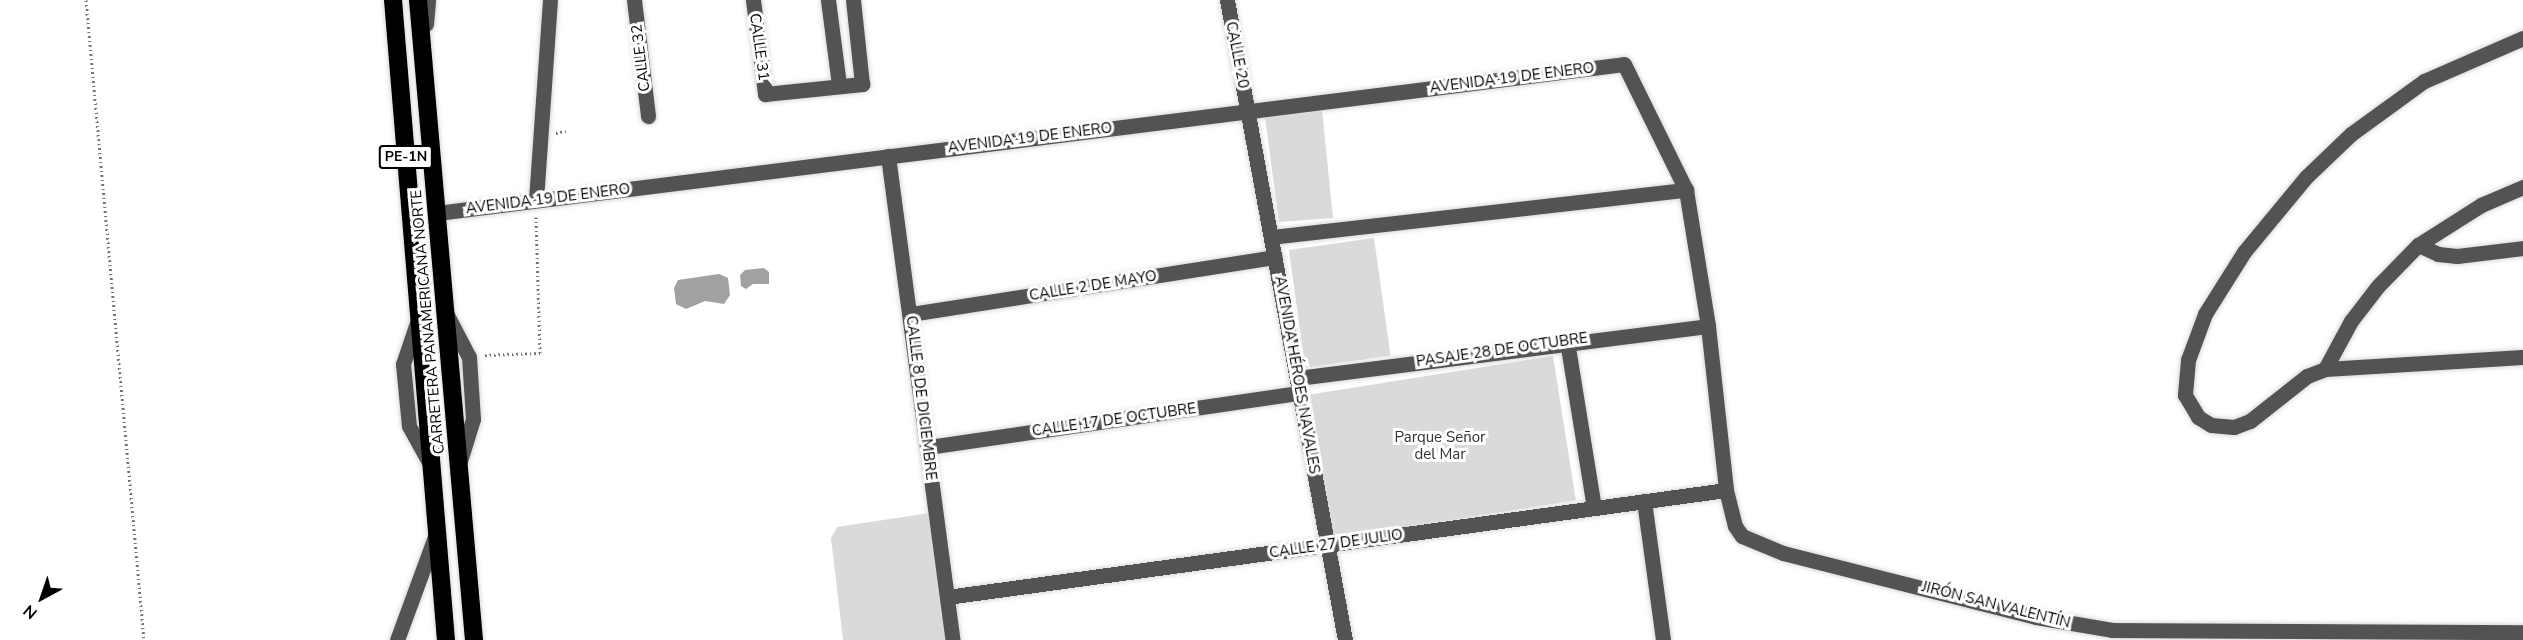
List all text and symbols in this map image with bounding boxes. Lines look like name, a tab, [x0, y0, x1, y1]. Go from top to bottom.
street label: CALLE 31	[745, 12, 773, 82]
street label: CALLE 20	[1222, 20, 1252, 90]
street label: CALLE 32	[628, 23, 654, 93]
street label: AVENIDA 19 DE ENERO	[1429, 59, 1595, 97]
street label: AVENIDA 19 DE ENERO	[947, 119, 1113, 157]
road number: PE-1N	[378, 146, 434, 168]
street label: AVENIDA 19 DE ENERO	[465, 180, 631, 218]
street label: CARRETERA PANAMERICANA NORTE	[407, 189, 449, 455]
street label: CALLE 2 DE MAYO	[1028, 267, 1158, 305]
street label: AVENIDA HÉROES NAVALES	[1271, 275, 1323, 475]
street label: CALLE 8 DE DICIEMBRE	[902, 315, 940, 481]
street label: PASAJE 28 DE OCTUBRE	[1415, 329, 1589, 371]
street label: CALLE 17 DE OCTUBRE	[1031, 400, 1197, 440]
park label: Parque Señor del Mar	[1395, 428, 1485, 463]
street label: CALLE 27 DE JULIO	[1268, 526, 1404, 562]
north arrow	[12, 568, 72, 628]
street label: JIRÓN SAN VALENTÍN	[1920, 578, 2072, 632]
text: N	[19, 600, 42, 624]

